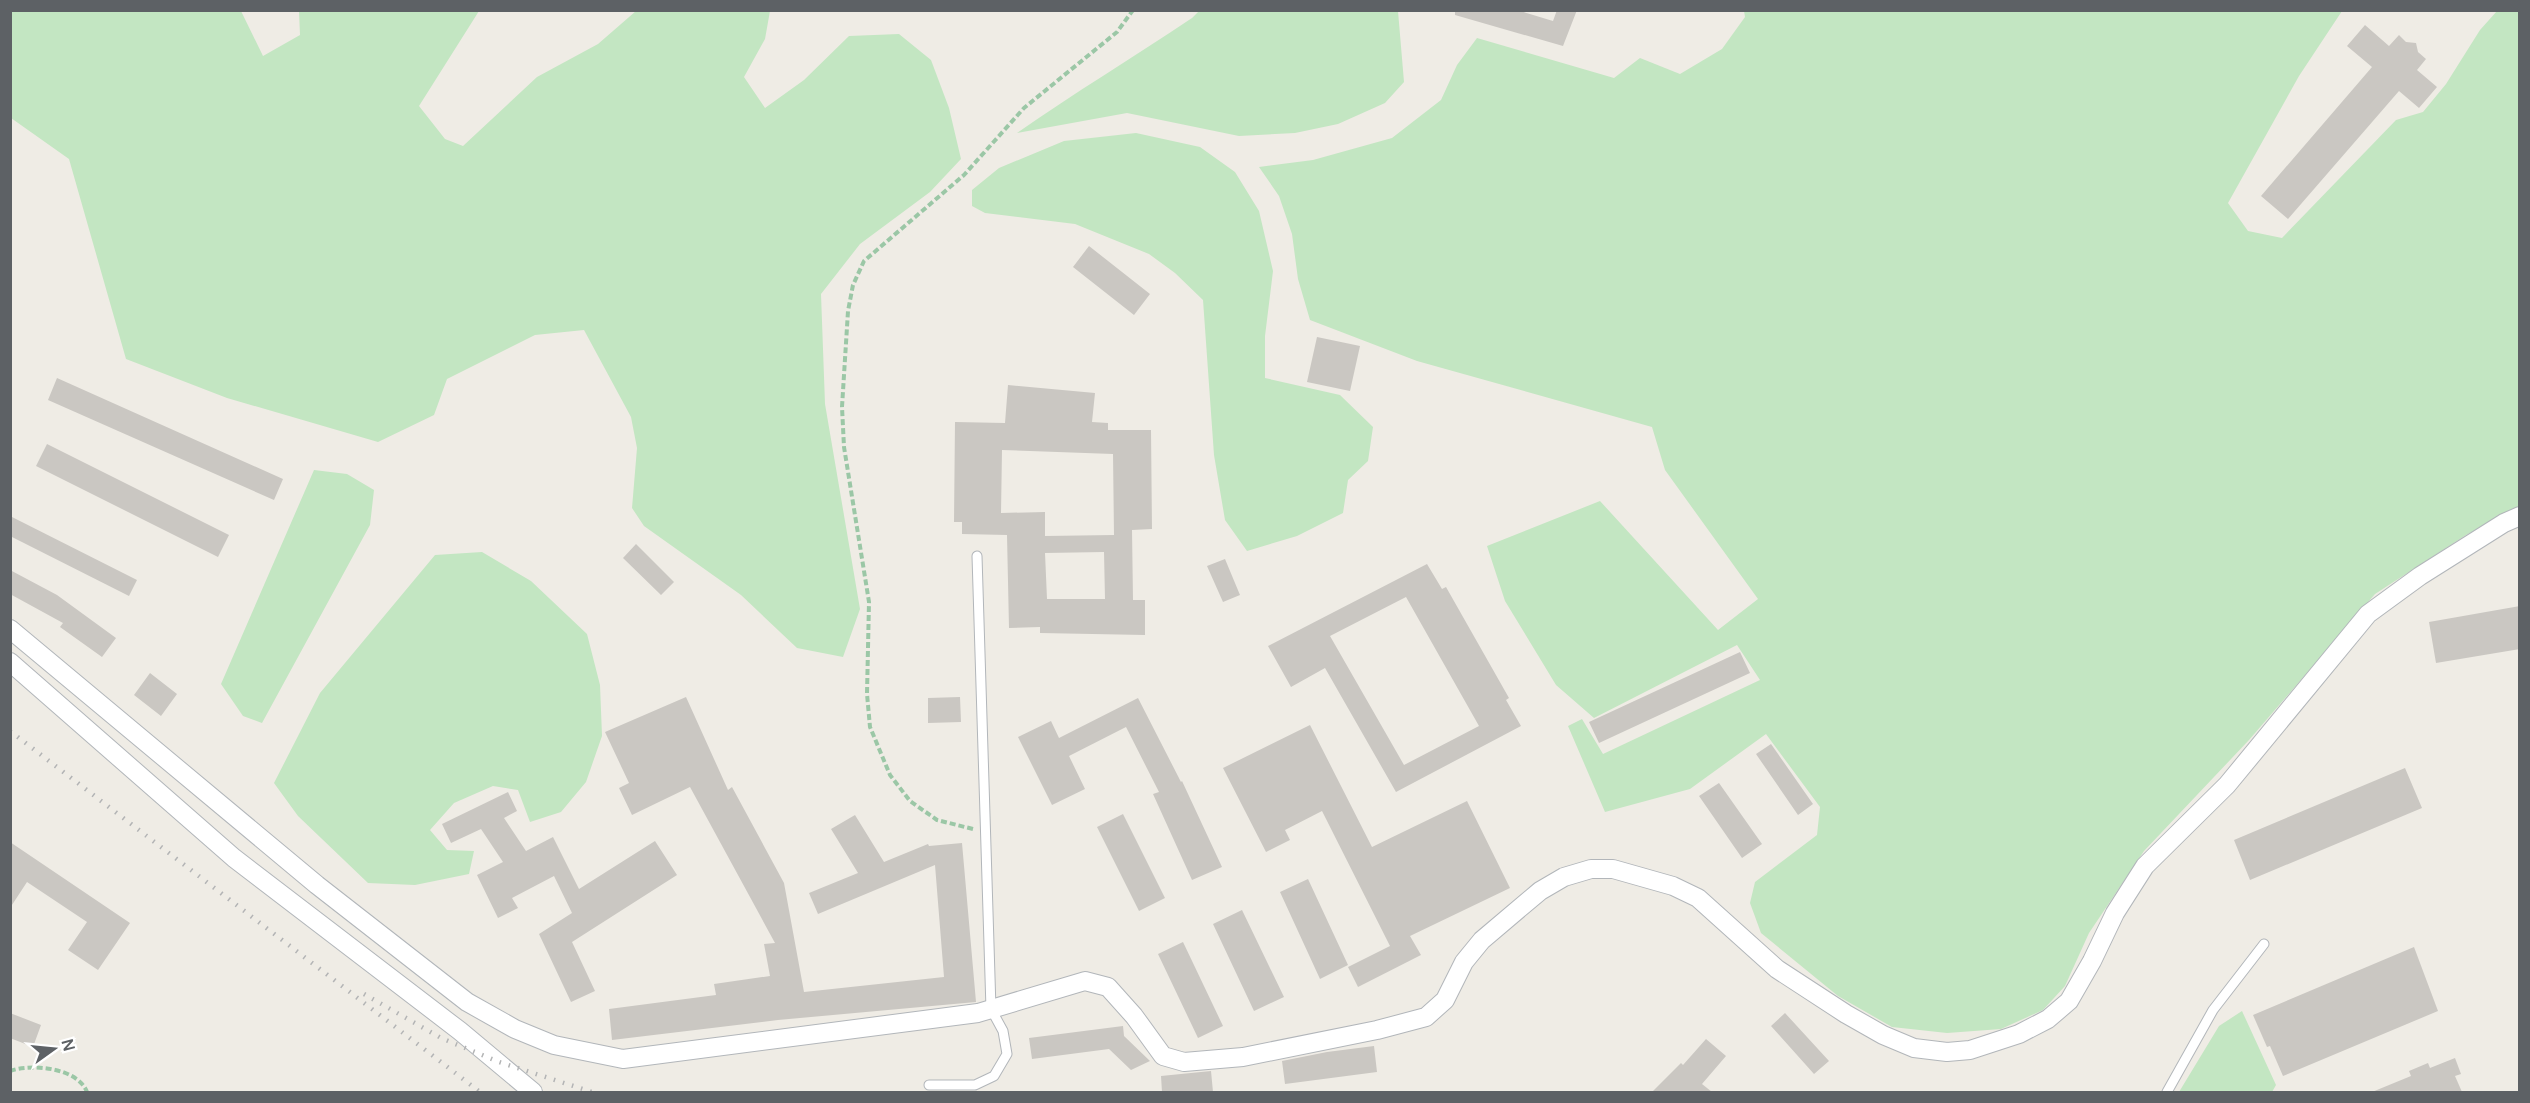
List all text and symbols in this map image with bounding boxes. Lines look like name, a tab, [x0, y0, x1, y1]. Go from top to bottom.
north arrow	[24, 1019, 84, 1079]
text: N	[56, 1037, 81, 1054]

